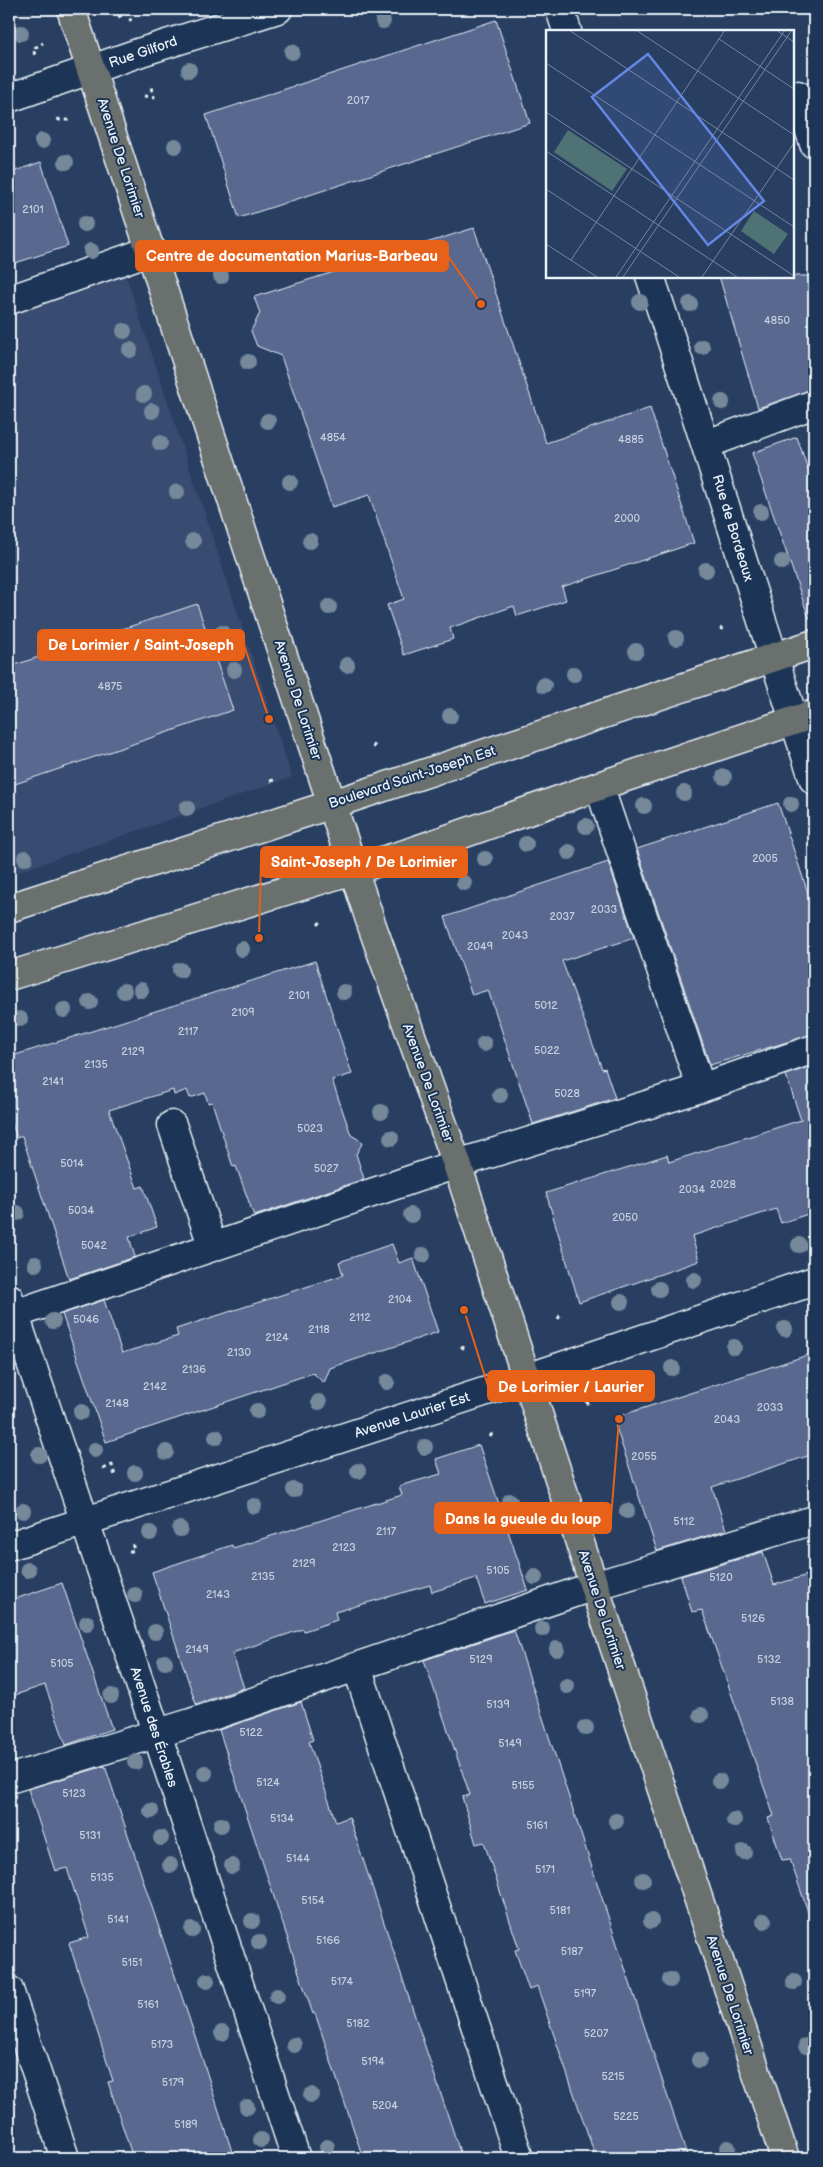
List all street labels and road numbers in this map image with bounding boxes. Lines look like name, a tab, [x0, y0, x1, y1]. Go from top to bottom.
street label: Rue Gilford	[107, 32, 179, 72]
street label: Avenue De Lorimier	[94, 96, 149, 221]
street label: Rue de Bordeaux	[709, 473, 757, 584]
street label: Avenue De Lorimier	[271, 638, 326, 763]
street label: Boulevard Saint-Joseph Est	[326, 742, 498, 812]
street label: Avenue De Lorimier	[399, 1021, 458, 1146]
street label: Avenue Laurier Est	[352, 1388, 472, 1442]
street label: Avenue De Lorimier	[575, 1548, 630, 1673]
street label: Avenue des Érables	[127, 1664, 182, 1789]
street label: Avenue De Lorimier	[703, 1933, 758, 2058]

